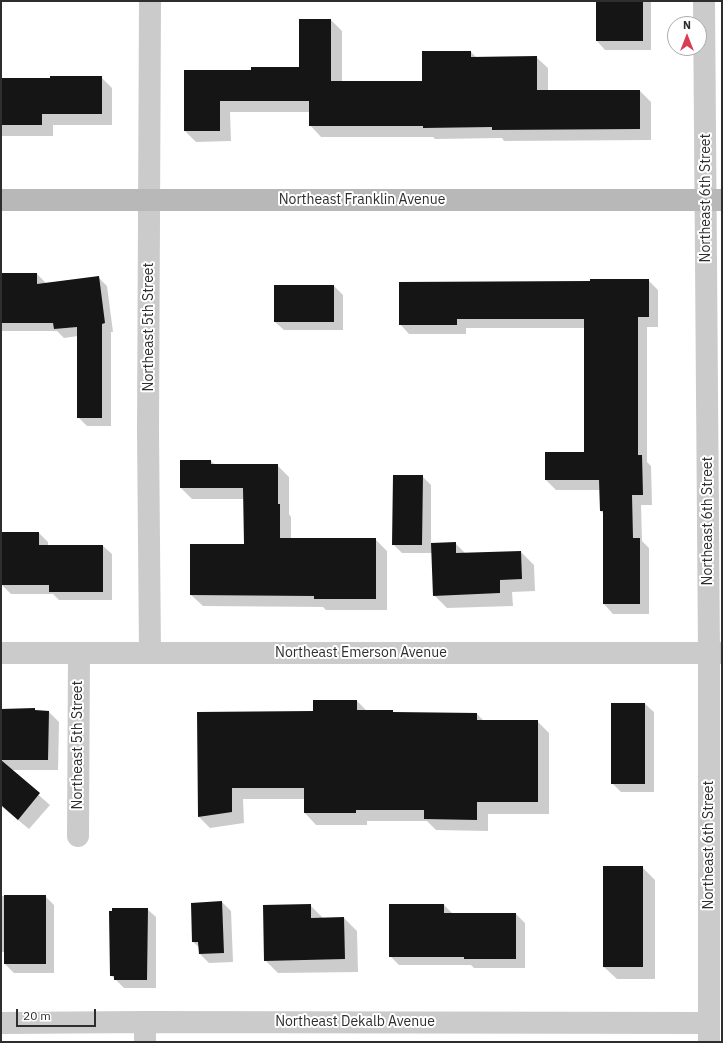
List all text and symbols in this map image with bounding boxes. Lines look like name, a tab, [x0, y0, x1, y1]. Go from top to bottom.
north arrow	[667, 16, 707, 56]
text: N	[683, 18, 691, 32]
street label: Northeast 6th Street	[698, 134, 714, 262]
street label: Northeast Franklin Avenue	[279, 192, 445, 208]
street label: Northeast 5th Street	[141, 263, 157, 391]
street label: Northeast 6th Street	[700, 457, 716, 585]
street label: Northeast Emerson Avenue	[275, 645, 447, 661]
street label: Northeast 5th Street	[70, 681, 86, 809]
street label: Northeast 6th Street	[701, 781, 717, 909]
scale bar	[18, 1001, 98, 1027]
text: 20 m	[23, 1008, 51, 1023]
street label: Northeast Dekalb Avenue	[275, 1014, 435, 1030]

